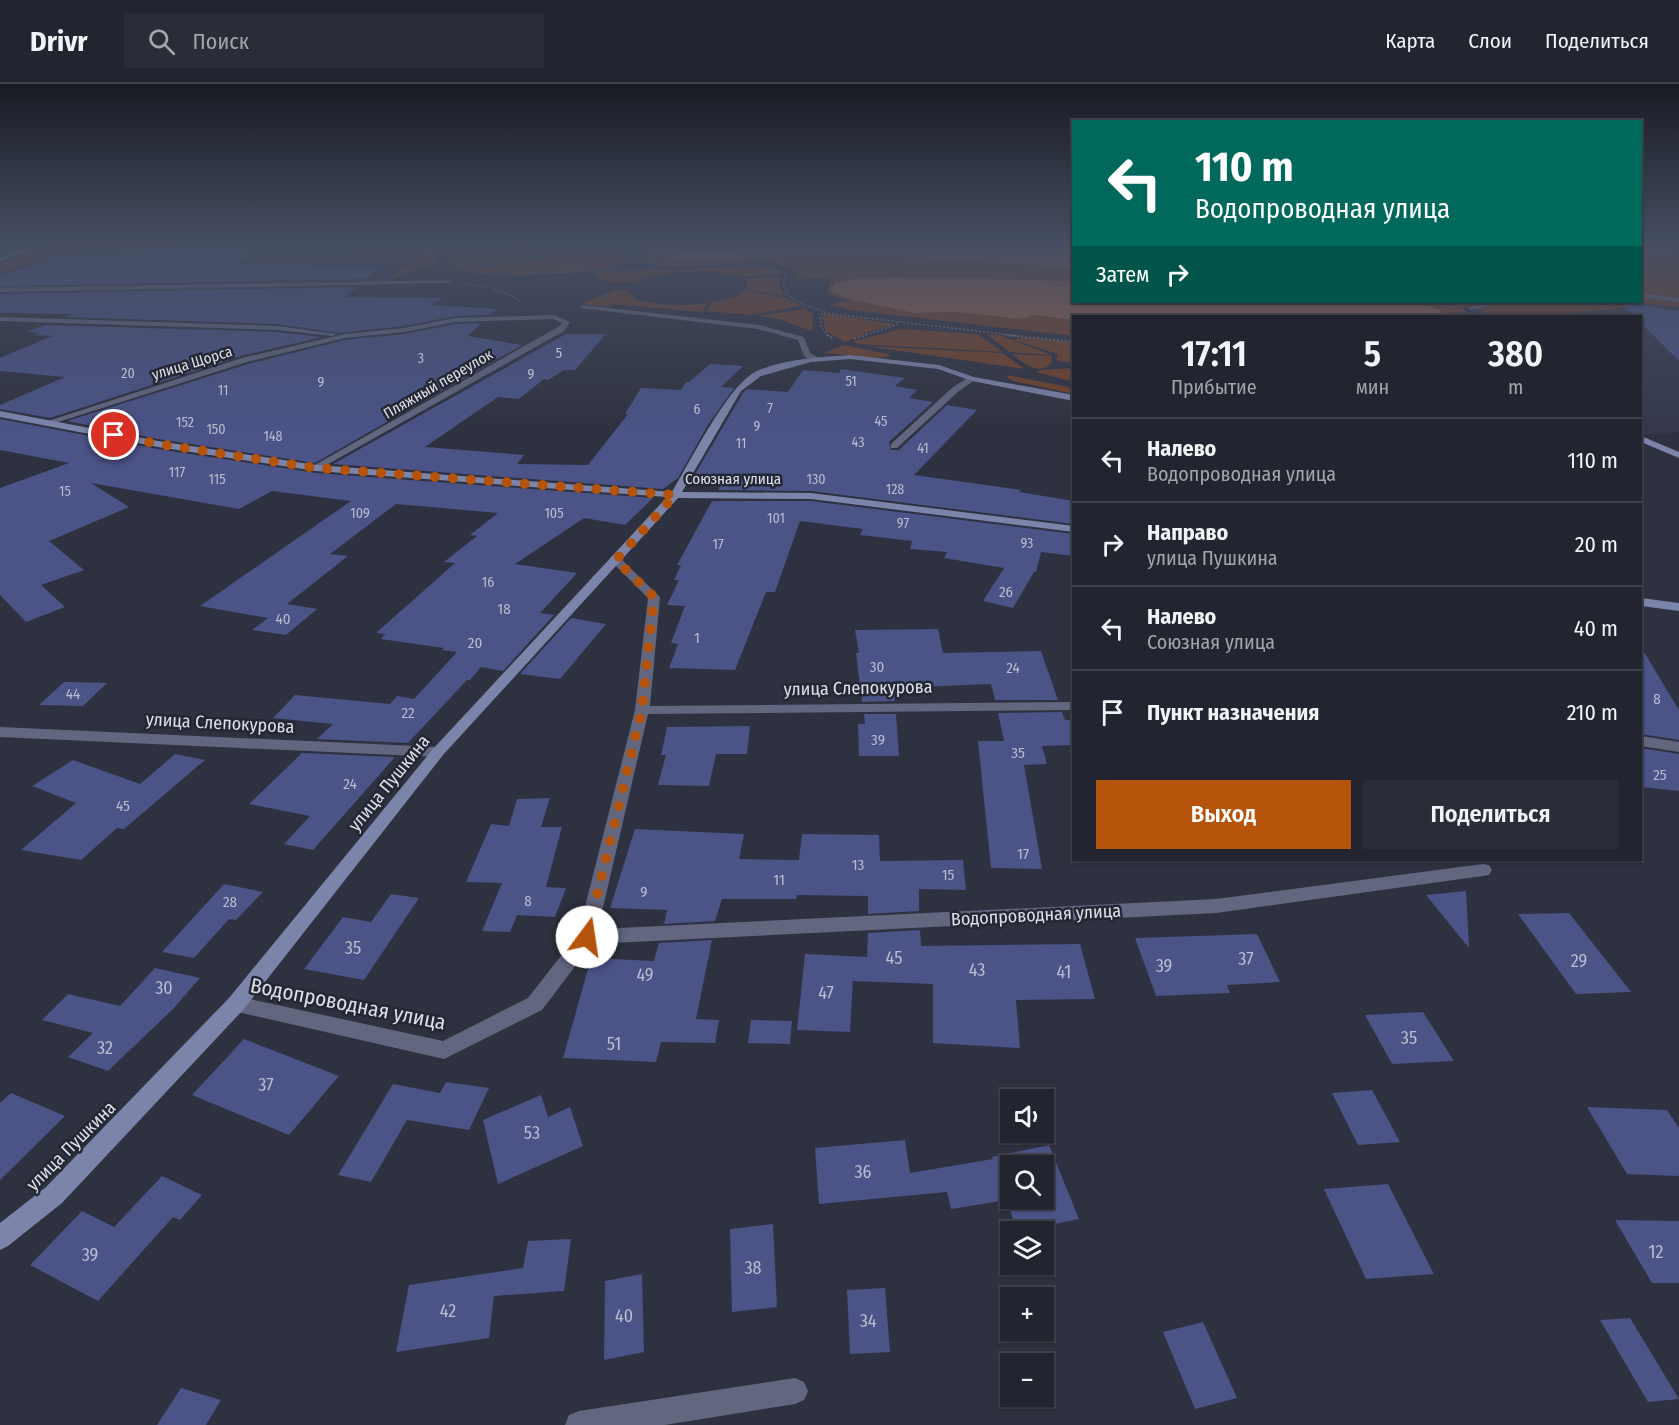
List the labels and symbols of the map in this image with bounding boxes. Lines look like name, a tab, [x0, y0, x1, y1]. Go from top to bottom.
street label: улица Щорса	[150, 342, 234, 384]
street label: Пляжный переулок	[380, 345, 496, 423]
house number: 5	[556, 345, 562, 362]
house number: 3	[418, 350, 424, 367]
house number: 20	[121, 365, 135, 382]
house number: 9	[528, 366, 535, 383]
house number: 51	[845, 373, 857, 390]
house number: 9	[318, 374, 325, 391]
house number: 11	[218, 382, 228, 399]
house number: 7	[767, 400, 773, 417]
house number: 6	[694, 401, 701, 418]
pin	[88, 409, 139, 460]
house number: 45	[874, 413, 888, 430]
house number: 152	[176, 414, 194, 431]
house number: 9	[754, 418, 761, 435]
house number: 150	[206, 421, 226, 438]
house number: 148	[263, 428, 283, 445]
house number: 43	[852, 434, 864, 451]
house number: 11	[736, 435, 746, 452]
house number: 41	[917, 440, 929, 457]
house number: 117	[169, 464, 186, 481]
street label: Союзная улица	[685, 470, 781, 488]
house number: 115	[208, 471, 226, 488]
house number: 130	[806, 471, 826, 488]
house number: 128	[886, 481, 904, 498]
house number: 15	[59, 483, 71, 500]
house number: 109	[350, 505, 370, 522]
house number: 105	[544, 505, 564, 522]
house number: 101	[767, 510, 785, 527]
house number: 97	[897, 515, 909, 532]
house number: 93	[1021, 535, 1033, 552]
house number: 17	[712, 536, 724, 553]
house number: 16	[482, 574, 494, 591]
house number: 26	[999, 583, 1013, 601]
house number: 18	[497, 600, 511, 618]
house number: 40	[275, 610, 291, 628]
house number: 1	[694, 629, 700, 647]
house number: 20	[468, 634, 482, 652]
house number: 30	[870, 658, 884, 676]
house number: 24	[1006, 659, 1020, 677]
street label: улица Слепокурова	[783, 676, 933, 700]
house number: 44	[66, 685, 80, 703]
house number: 8	[1653, 690, 1661, 708]
house number: 22	[401, 704, 415, 722]
street label: улица Слепокурова	[145, 708, 295, 738]
street label: улица Пушкина	[343, 730, 435, 836]
house number: 39	[871, 731, 885, 749]
house number: 35	[1011, 744, 1025, 762]
house number: 25	[1653, 766, 1667, 784]
house number: 24	[343, 775, 357, 793]
house number: 45	[116, 797, 130, 815]
house number: 17	[1017, 845, 1029, 863]
house number: 13	[852, 856, 865, 874]
house number: 15	[942, 866, 954, 884]
house number: 11	[773, 871, 785, 889]
house number: 9	[640, 883, 648, 901]
house number: 8	[524, 892, 532, 910]
house number: 28	[223, 893, 237, 911]
street label: Водопроводная улица	[950, 900, 1122, 930]
position arrow	[555, 905, 619, 969]
house number: 35	[345, 937, 361, 959]
house number: 45	[886, 947, 902, 969]
house number: 37	[1238, 948, 1254, 970]
house number: 29	[1571, 950, 1587, 972]
house number: 39	[1156, 955, 1172, 977]
house number: 43	[969, 959, 985, 981]
house number: 41	[1057, 961, 1071, 983]
house number: 49	[636, 964, 654, 986]
street label: Водопроводная улица	[248, 972, 448, 1036]
house number: 30	[155, 977, 173, 999]
house number: 47	[818, 982, 834, 1004]
house number: 35	[1401, 1027, 1417, 1049]
house number: 51	[607, 1033, 621, 1055]
house number: 32	[97, 1037, 113, 1059]
house number: 37	[258, 1074, 274, 1096]
street label: улица Пушкина	[22, 1097, 120, 1195]
house number: 53	[524, 1122, 540, 1144]
house number: 36	[854, 1161, 872, 1183]
house number: 12	[1649, 1241, 1664, 1263]
house number: 39	[82, 1244, 98, 1266]
house number: 38	[744, 1257, 762, 1279]
house number: 42	[440, 1300, 456, 1322]
house number: 40	[615, 1305, 633, 1327]
house number: 34	[860, 1310, 877, 1332]

